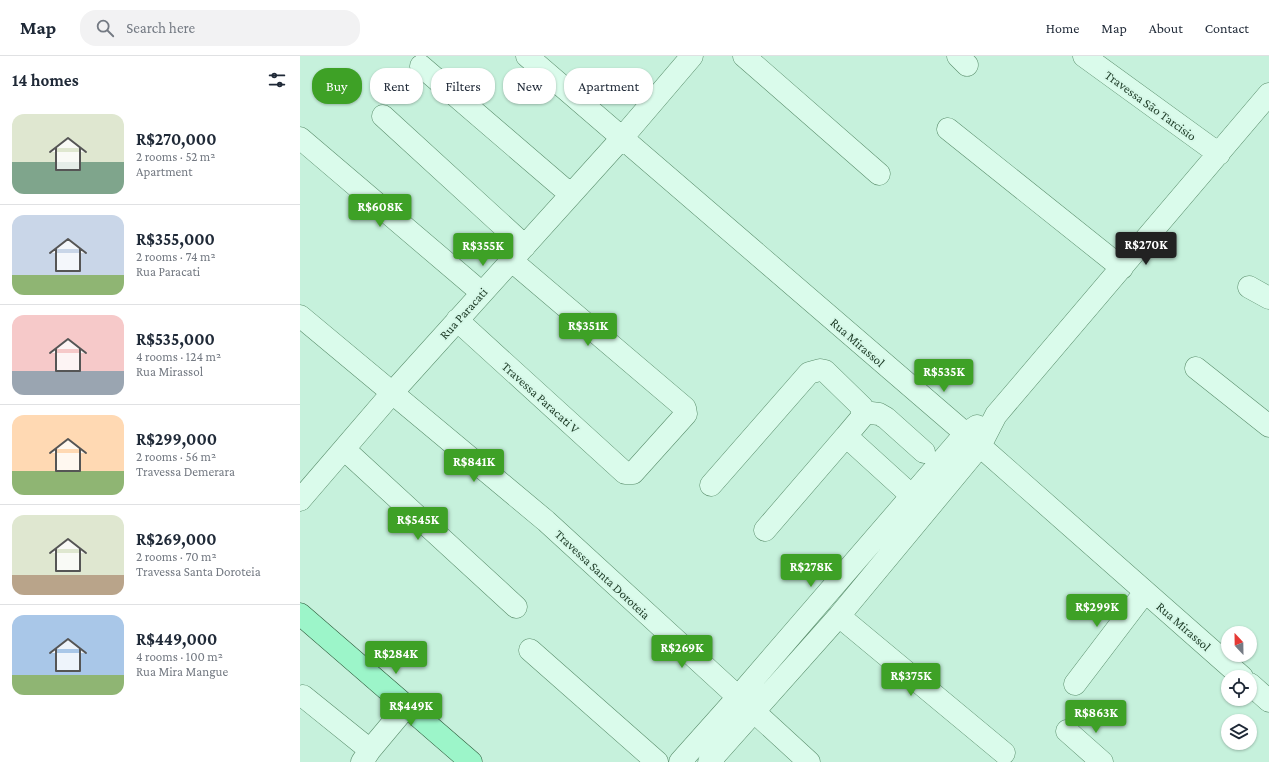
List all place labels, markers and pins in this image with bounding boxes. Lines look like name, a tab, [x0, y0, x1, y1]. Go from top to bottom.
pin: R$608K	[347, 194, 413, 228]
pin: R$270K	[1113, 232, 1179, 266]
pin: R$355K	[450, 233, 516, 267]
pin: R$351K	[555, 313, 621, 347]
pin: R$535K	[911, 359, 977, 393]
pin: R$841K	[441, 449, 507, 483]
pin: R$545K	[385, 507, 451, 541]
pin: R$278K	[778, 554, 844, 588]
pin: R$299K	[1064, 594, 1130, 628]
pin: R$269K	[649, 635, 715, 669]
pin: R$284K	[363, 641, 429, 675]
pin: R$375K	[878, 663, 944, 697]
pin: R$449K	[378, 693, 444, 727]
pin: R$863K	[1063, 700, 1129, 734]

